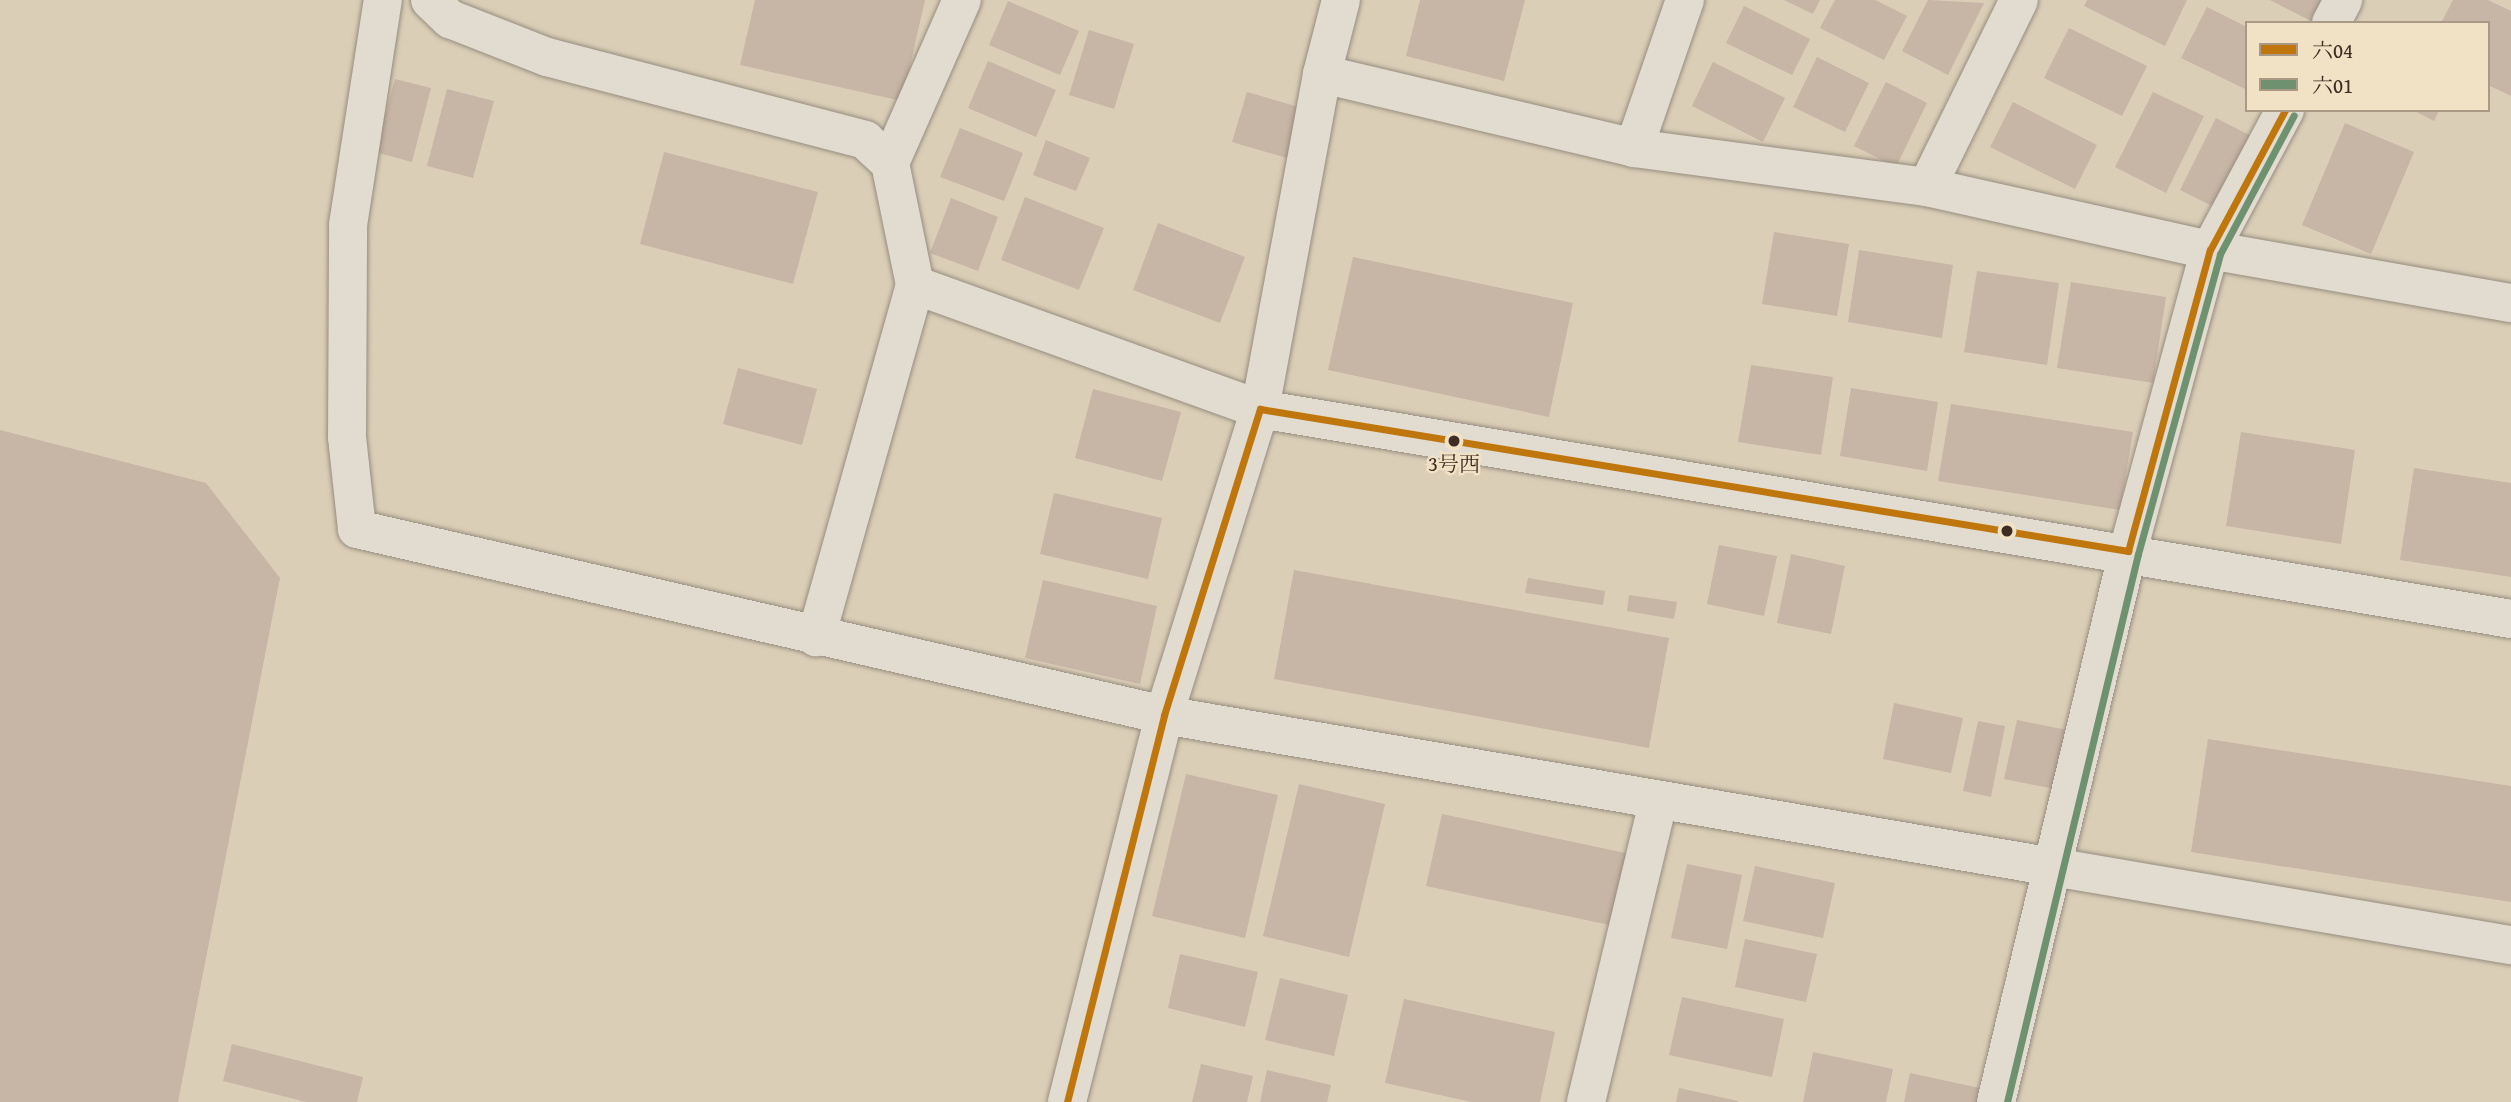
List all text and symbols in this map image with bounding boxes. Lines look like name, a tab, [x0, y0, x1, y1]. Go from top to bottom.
legend	[2245, 21, 2490, 112]
text: 六04	[2312, 35, 2353, 66]
text: 六01	[2312, 70, 2353, 101]
marker: 3号西	[1447, 434, 1461, 448]
place label: 3号西	[1428, 451, 1480, 477]
unlabelled marker	[2000, 524, 2014, 538]

